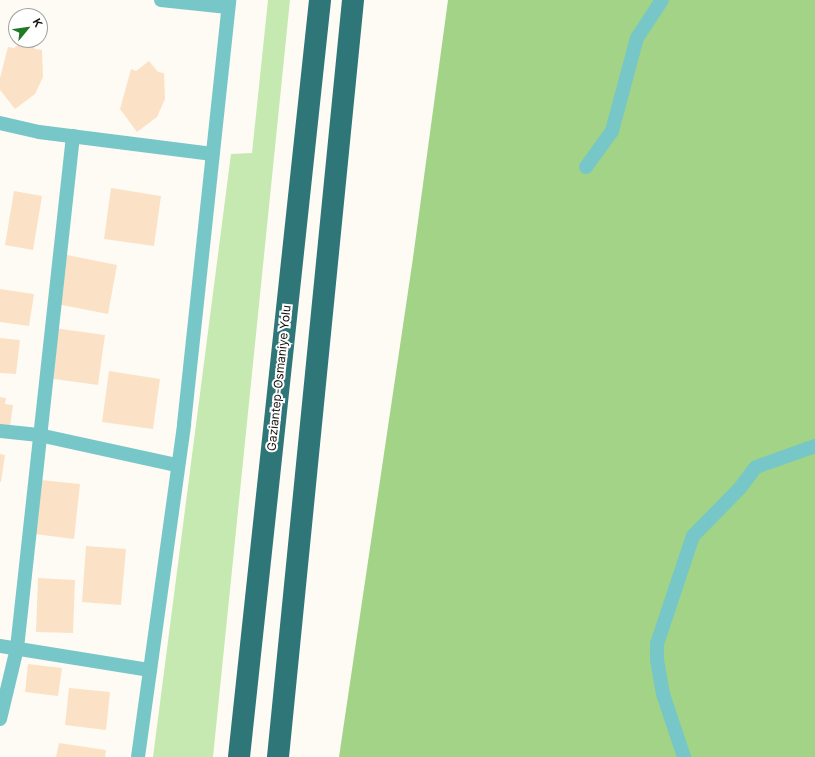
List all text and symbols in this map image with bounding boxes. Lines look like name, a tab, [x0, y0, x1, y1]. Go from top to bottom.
north arrow	[8, 8, 48, 48]
text: K	[30, 16, 46, 30]
street label: Gaziantep-Osmaniye Yolu	[264, 304, 294, 452]

